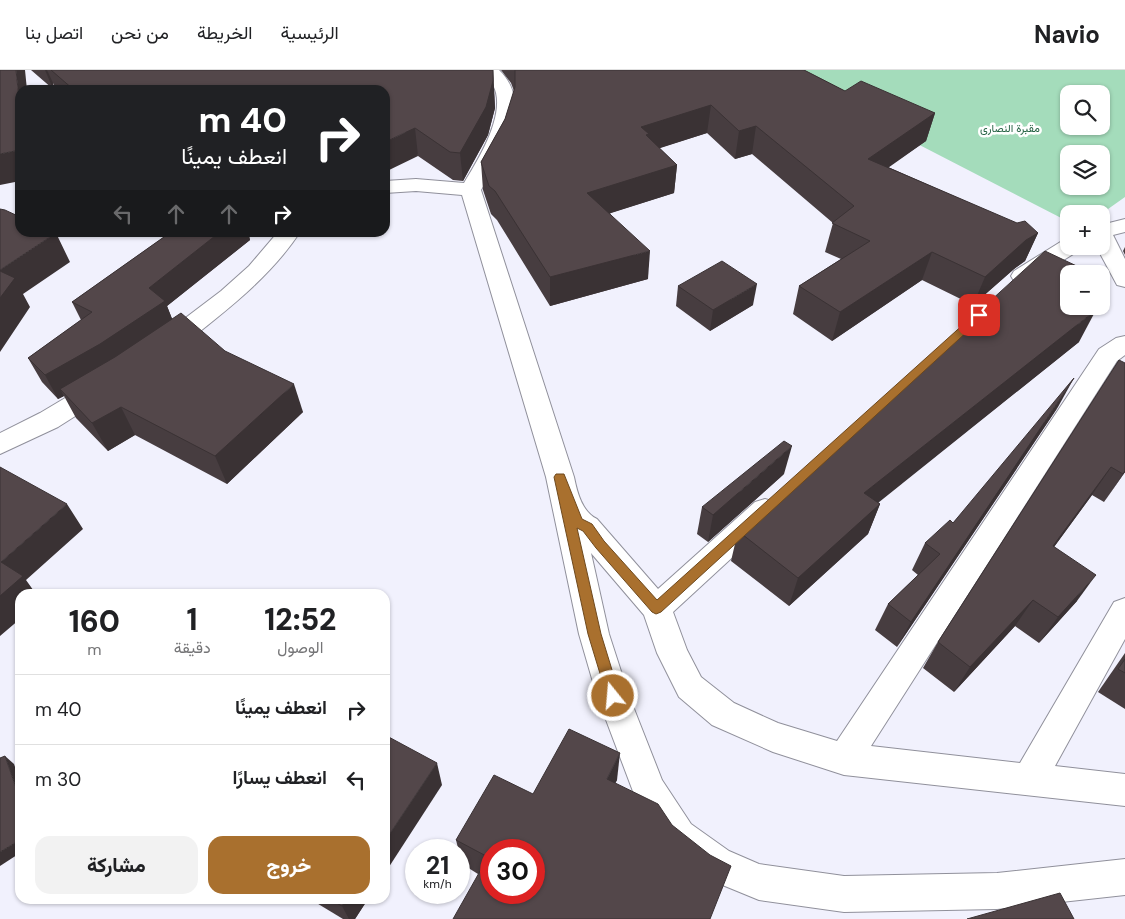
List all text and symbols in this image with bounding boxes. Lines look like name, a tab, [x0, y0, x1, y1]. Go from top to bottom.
text: Navio	[1034, 19, 1100, 50]
text: اتصل بنا	[25, 21, 83, 45]
text: من نحن	[111, 21, 169, 45]
text: الخريطة	[197, 21, 253, 45]
text: الرئيسية	[281, 21, 339, 45]
map controls	[1060, 85, 1110, 315]
button: search	[1060, 85, 1110, 135]
text: 40 m	[198, 97, 287, 143]
icon: right	[305, 105, 370, 170]
park label: مقبرة النصارى	[980, 121, 1040, 135]
text: انعطف يمينًا	[181, 142, 287, 171]
button: layers	[1060, 145, 1110, 195]
icon: left	[109, 200, 137, 228]
icon: ahead	[162, 200, 190, 228]
icon: ahead	[215, 200, 243, 228]
icon: right	[268, 200, 296, 228]
button: +	[1060, 205, 1110, 255]
button: −	[1060, 265, 1110, 315]
pin	[958, 294, 1000, 336]
icon: arrive	[965, 301, 993, 329]
text: 1	[187, 600, 198, 639]
text: 12:52	[264, 600, 336, 639]
text: 160	[69, 602, 120, 641]
text: دقيقة	[174, 637, 211, 658]
text: الوصول	[277, 637, 323, 658]
text: m	[87, 639, 101, 660]
position arrow	[586, 669, 638, 721]
text: انعطف يمينًا	[235, 695, 327, 720]
icon: right	[342, 696, 370, 724]
text: 40 m	[35, 697, 82, 722]
text: انعطف يسارًا	[233, 765, 327, 790]
icon: left	[342, 766, 370, 794]
text: 30 m	[35, 767, 81, 792]
button: مشاركة	[35, 836, 198, 894]
button: خروج	[208, 836, 370, 894]
speed limit sign: 30	[480, 839, 545, 904]
text: 21	[426, 849, 449, 882]
text: km/h	[423, 876, 452, 892]

